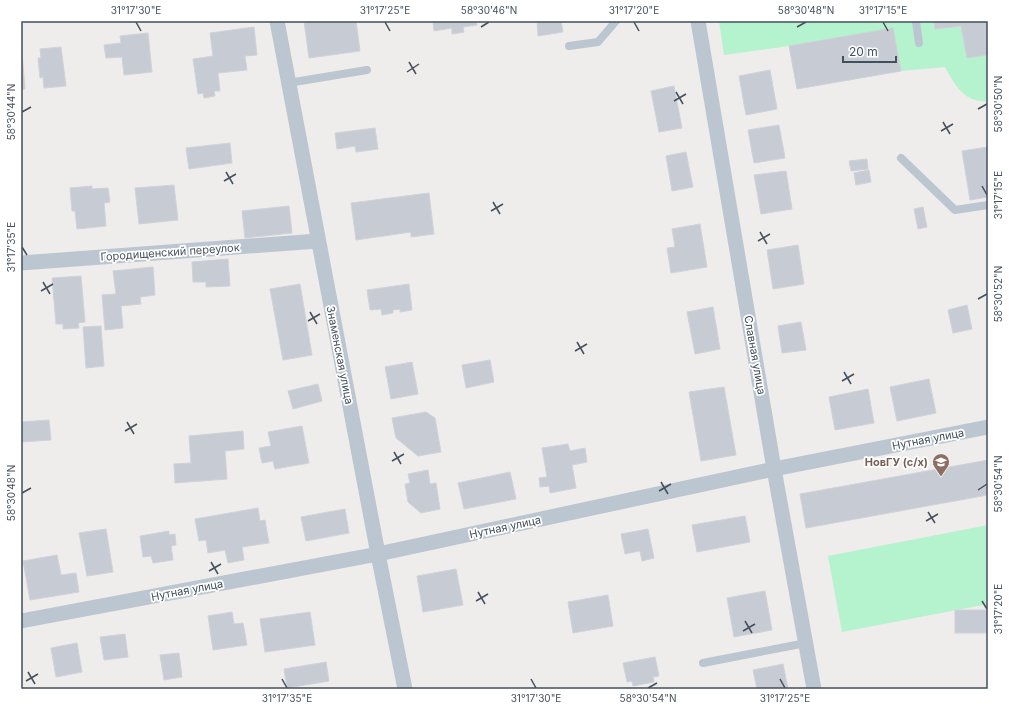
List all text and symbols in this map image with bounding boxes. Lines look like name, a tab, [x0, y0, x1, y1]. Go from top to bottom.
text: 31°17'30"E	[111, 4, 161, 16]
text: 31°17'25"E	[360, 4, 410, 16]
text: 58°30'46"N	[461, 4, 517, 16]
text: 31°17'20"E	[609, 4, 659, 16]
text: 58°30'48"N	[778, 4, 834, 16]
text: 31°17'15"E	[859, 4, 907, 16]
scale bar	[843, 38, 896, 64]
text: 20 m	[849, 44, 878, 59]
text: 58°30'50"N	[992, 76, 1004, 132]
text: 58°30'44"N	[5, 84, 17, 140]
text: 31°17'15"E	[992, 171, 1004, 219]
text: 31°17'35"E	[5, 222, 17, 272]
street label: Городищенский переулок	[100, 240, 240, 264]
text: 58°30'52"N	[992, 266, 1004, 322]
street label: Знаменская улица	[324, 305, 356, 405]
street label: Славная улица	[741, 314, 769, 396]
street label: Нутная улица	[891, 425, 965, 453]
school or university icon: НовГУ (с/х)	[931, 452, 951, 477]
place label: НовГУ (с/х)	[865, 455, 928, 469]
text: 58°30'54"N	[992, 456, 1004, 512]
text: 58°30'48"N	[5, 465, 17, 521]
street label: Нутная улица	[468, 513, 542, 541]
street label: Нутная улица	[150, 576, 224, 604]
text: 31°17'20"E	[992, 584, 1004, 634]
text: 31°17'35"E	[262, 692, 312, 704]
text: 31°17'30"E	[511, 692, 561, 704]
text: 58°30'54"N	[620, 692, 676, 704]
text: 31°17'25"E	[760, 692, 810, 704]

